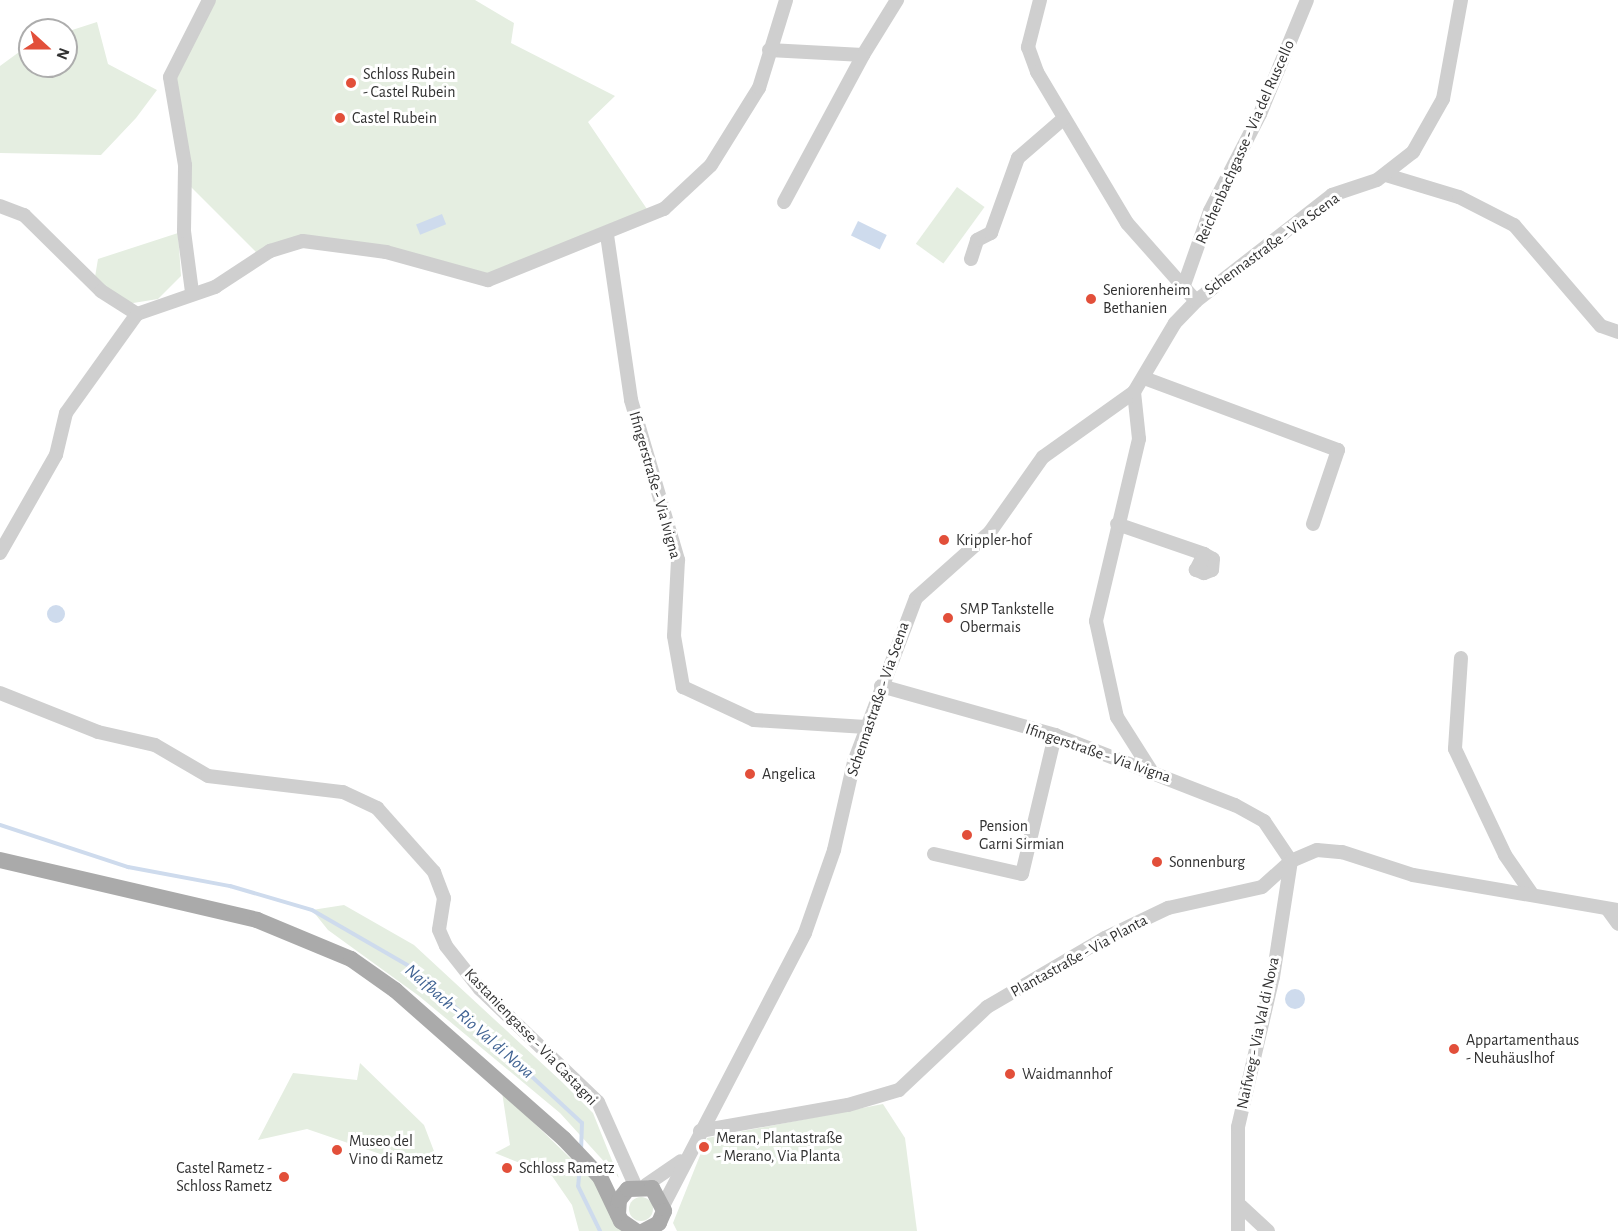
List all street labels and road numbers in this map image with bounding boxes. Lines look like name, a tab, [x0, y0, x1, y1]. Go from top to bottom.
street label: Reichenbachgasse - Via del Ruscello	[1191, 37, 1299, 247]
street label: Schennastraße - Via Scena	[1201, 189, 1343, 299]
street label: Ifingerstraße - Via Ivigna	[625, 409, 685, 561]
street label: Schennastraße - Via Scena	[843, 619, 913, 779]
street label: Ifingerstraße - Via Ivigna	[1023, 719, 1173, 787]
street label: Plantastraße - Via Planta	[1007, 910, 1151, 1002]
street label: Naifweg - Via Val di Nova	[1233, 955, 1283, 1111]
street label: Kastaniengasse - Via Castagni	[460, 964, 602, 1110]

